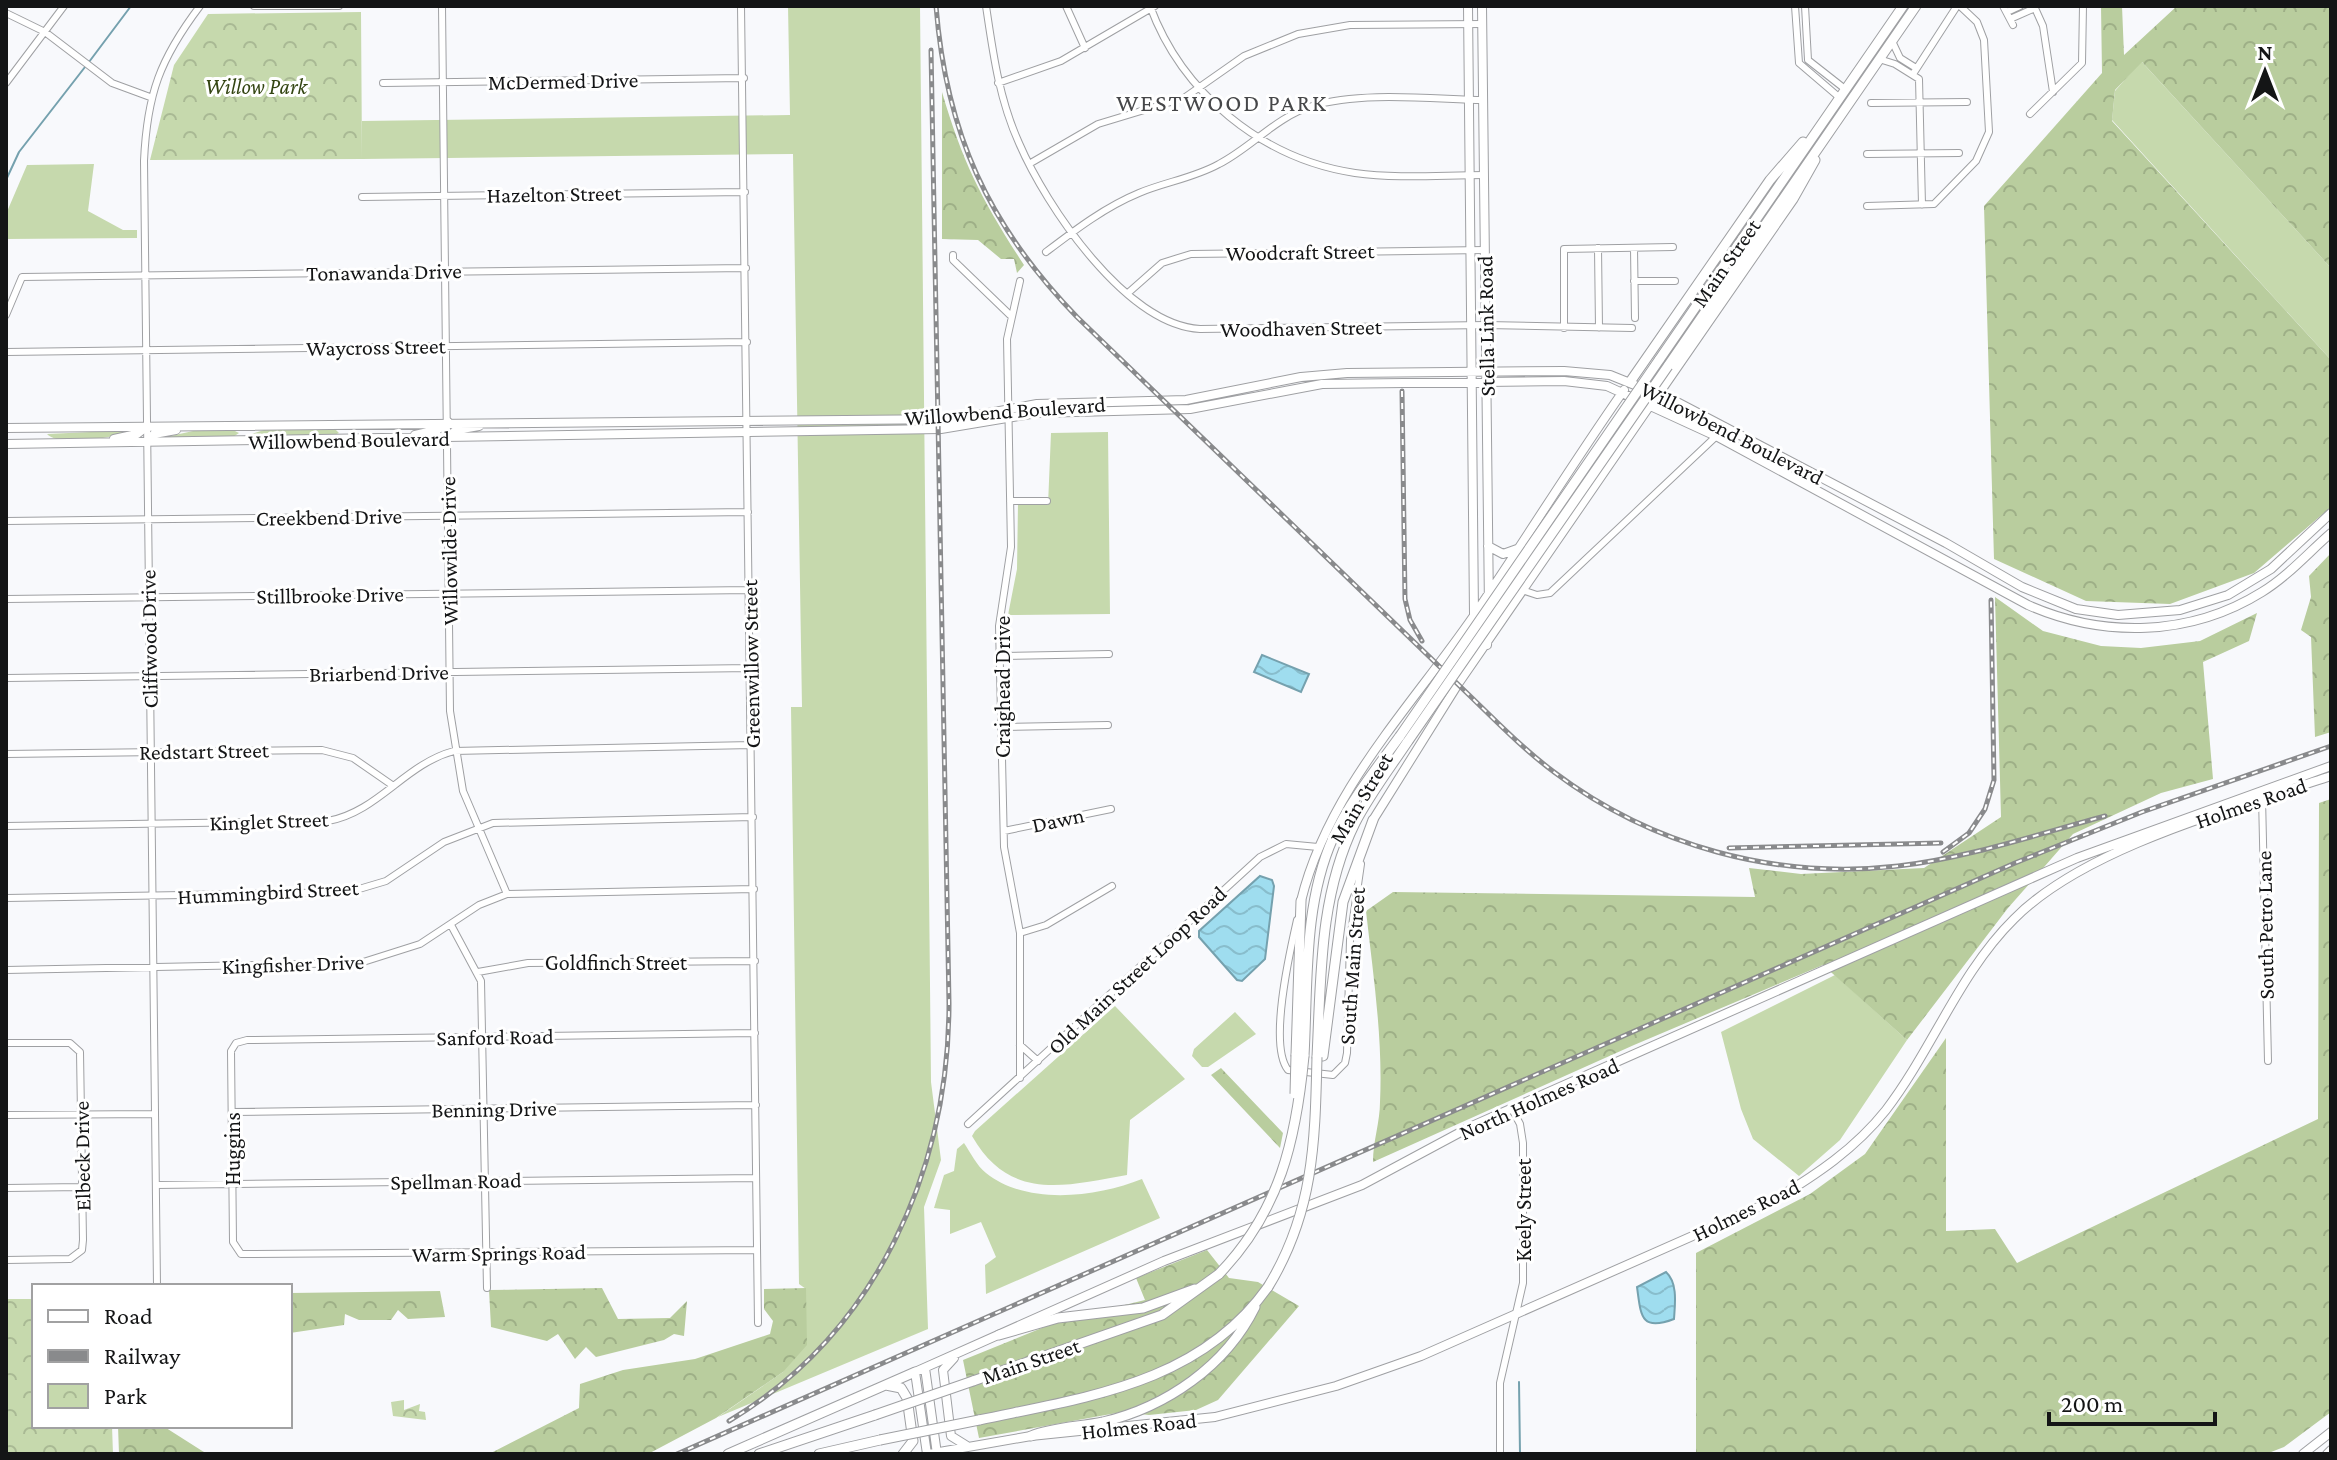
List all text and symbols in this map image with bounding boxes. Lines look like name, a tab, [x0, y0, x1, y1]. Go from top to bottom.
north arrow	[2225, 32, 2305, 112]
text: N	[2258, 40, 2273, 65]
street label: McDermed Drive	[488, 67, 638, 95]
park label: Willow Park	[205, 74, 308, 99]
district label: WESTWOOD PARK	[1116, 89, 1328, 116]
street label: Hazelton Street	[486, 180, 622, 208]
street label: Main Street	[1687, 214, 1766, 312]
street label: Woodcraft Street	[1225, 238, 1375, 266]
street label: Stella Link Road	[1472, 255, 1500, 397]
street label: Tonawanda Drive	[306, 258, 462, 286]
street label: Woodhaven Street	[1220, 314, 1383, 342]
street label: Waycross Street	[306, 333, 447, 361]
street label: Willowbend Boulevard	[1636, 376, 1828, 490]
street label: Willowbend Boulevard	[904, 391, 1107, 431]
street label: Willowbend Boulevard	[248, 426, 450, 454]
street label: Willowilde Drive	[435, 476, 463, 626]
street label: Creekbend Drive	[256, 503, 402, 531]
street label: Cliffwood Drive	[135, 569, 163, 709]
street label: Greenwillow Street	[737, 579, 765, 749]
street label: Stillbrooke Drive	[256, 581, 404, 609]
street label: Craighead Drive	[990, 616, 1015, 758]
street label: Briarbend Drive	[309, 659, 449, 687]
street label: Redstart Street	[139, 737, 270, 765]
street label: Main Street	[1324, 747, 1398, 848]
street label: Holmes Road	[2192, 772, 2310, 834]
street label: Dawn	[1030, 802, 1087, 838]
street label: Kinglet Street	[209, 806, 330, 836]
street label: South Petro Lane	[2251, 850, 2279, 1000]
street label: Hummingbird Street	[177, 875, 360, 909]
street label: Old Main Street Loop Road	[1043, 880, 1232, 1059]
street label: South Main Street	[1334, 886, 1370, 1046]
street label: Kingfisher Drive	[221, 949, 365, 979]
street label: Goldfinch Street	[545, 950, 688, 975]
street label: Sanford Road	[436, 1023, 554, 1051]
street label: North Holmes Road	[1455, 1052, 1623, 1145]
street label: Benning Drive	[431, 1095, 557, 1123]
street label: Elbeck Drive	[69, 1101, 95, 1211]
street label: Huggins	[220, 1112, 245, 1186]
street label: Keely Street	[1511, 1158, 1536, 1262]
street label: Spellman Road	[390, 1167, 522, 1195]
street label: Holmes Road	[1688, 1173, 1804, 1247]
street label: Warm Springs Road	[412, 1239, 587, 1267]
legend	[32, 1284, 292, 1428]
text: Road	[104, 1302, 153, 1329]
street label: Main Street	[979, 1332, 1084, 1389]
text: Railway	[104, 1342, 181, 1369]
scale bar	[2049, 1376, 2215, 1426]
text: Park	[104, 1382, 147, 1409]
text: 200 m	[2061, 1390, 2123, 1417]
street label: Holmes Road	[1080, 1407, 1198, 1444]

